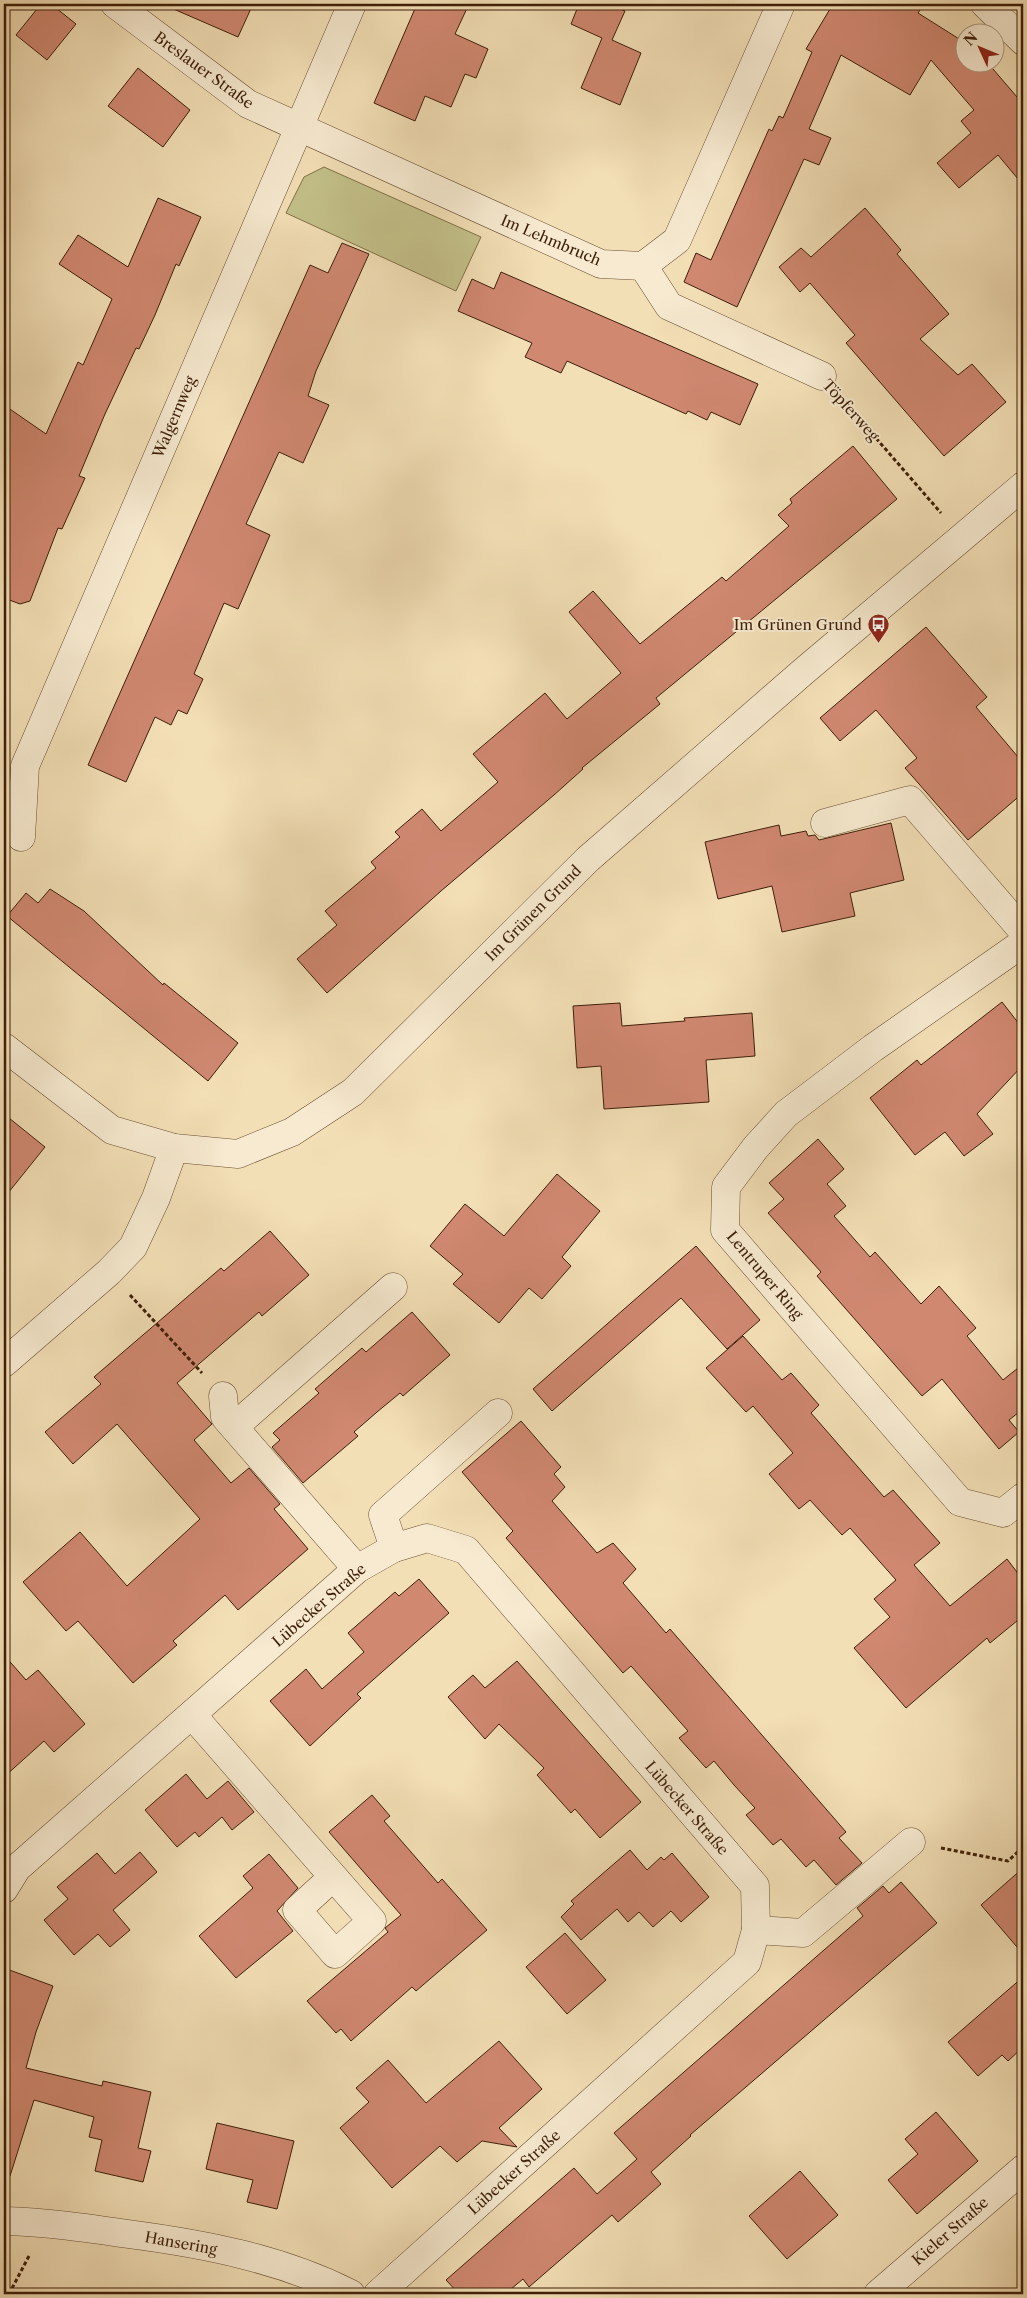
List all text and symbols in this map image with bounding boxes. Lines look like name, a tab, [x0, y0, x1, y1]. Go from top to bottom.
north arrow	[954, 22, 1004, 72]
street label: Breslauer Straße	[150, 27, 258, 113]
text: N	[960, 28, 981, 50]
street label: Im Lehmbruch	[498, 210, 605, 270]
street label: Walgernweg	[148, 373, 200, 462]
street label: Töpferweg	[818, 375, 884, 445]
bus stop icon: Im Grünen Grund	[866, 612, 890, 643]
place label: Im Grünen Grund	[734, 615, 862, 634]
street label: Im Grünen Grund	[481, 861, 585, 965]
street label: Lentruper Ring	[723, 1227, 807, 1323]
street label: Lübecker Straße	[268, 1559, 370, 1651]
street label: Lübecker Straße	[641, 1757, 733, 1859]
street label: Lübecker Straße	[464, 2125, 564, 2219]
street label: Kieler Straße	[908, 2193, 992, 2269]
street label: Hansering	[143, 2227, 219, 2259]

